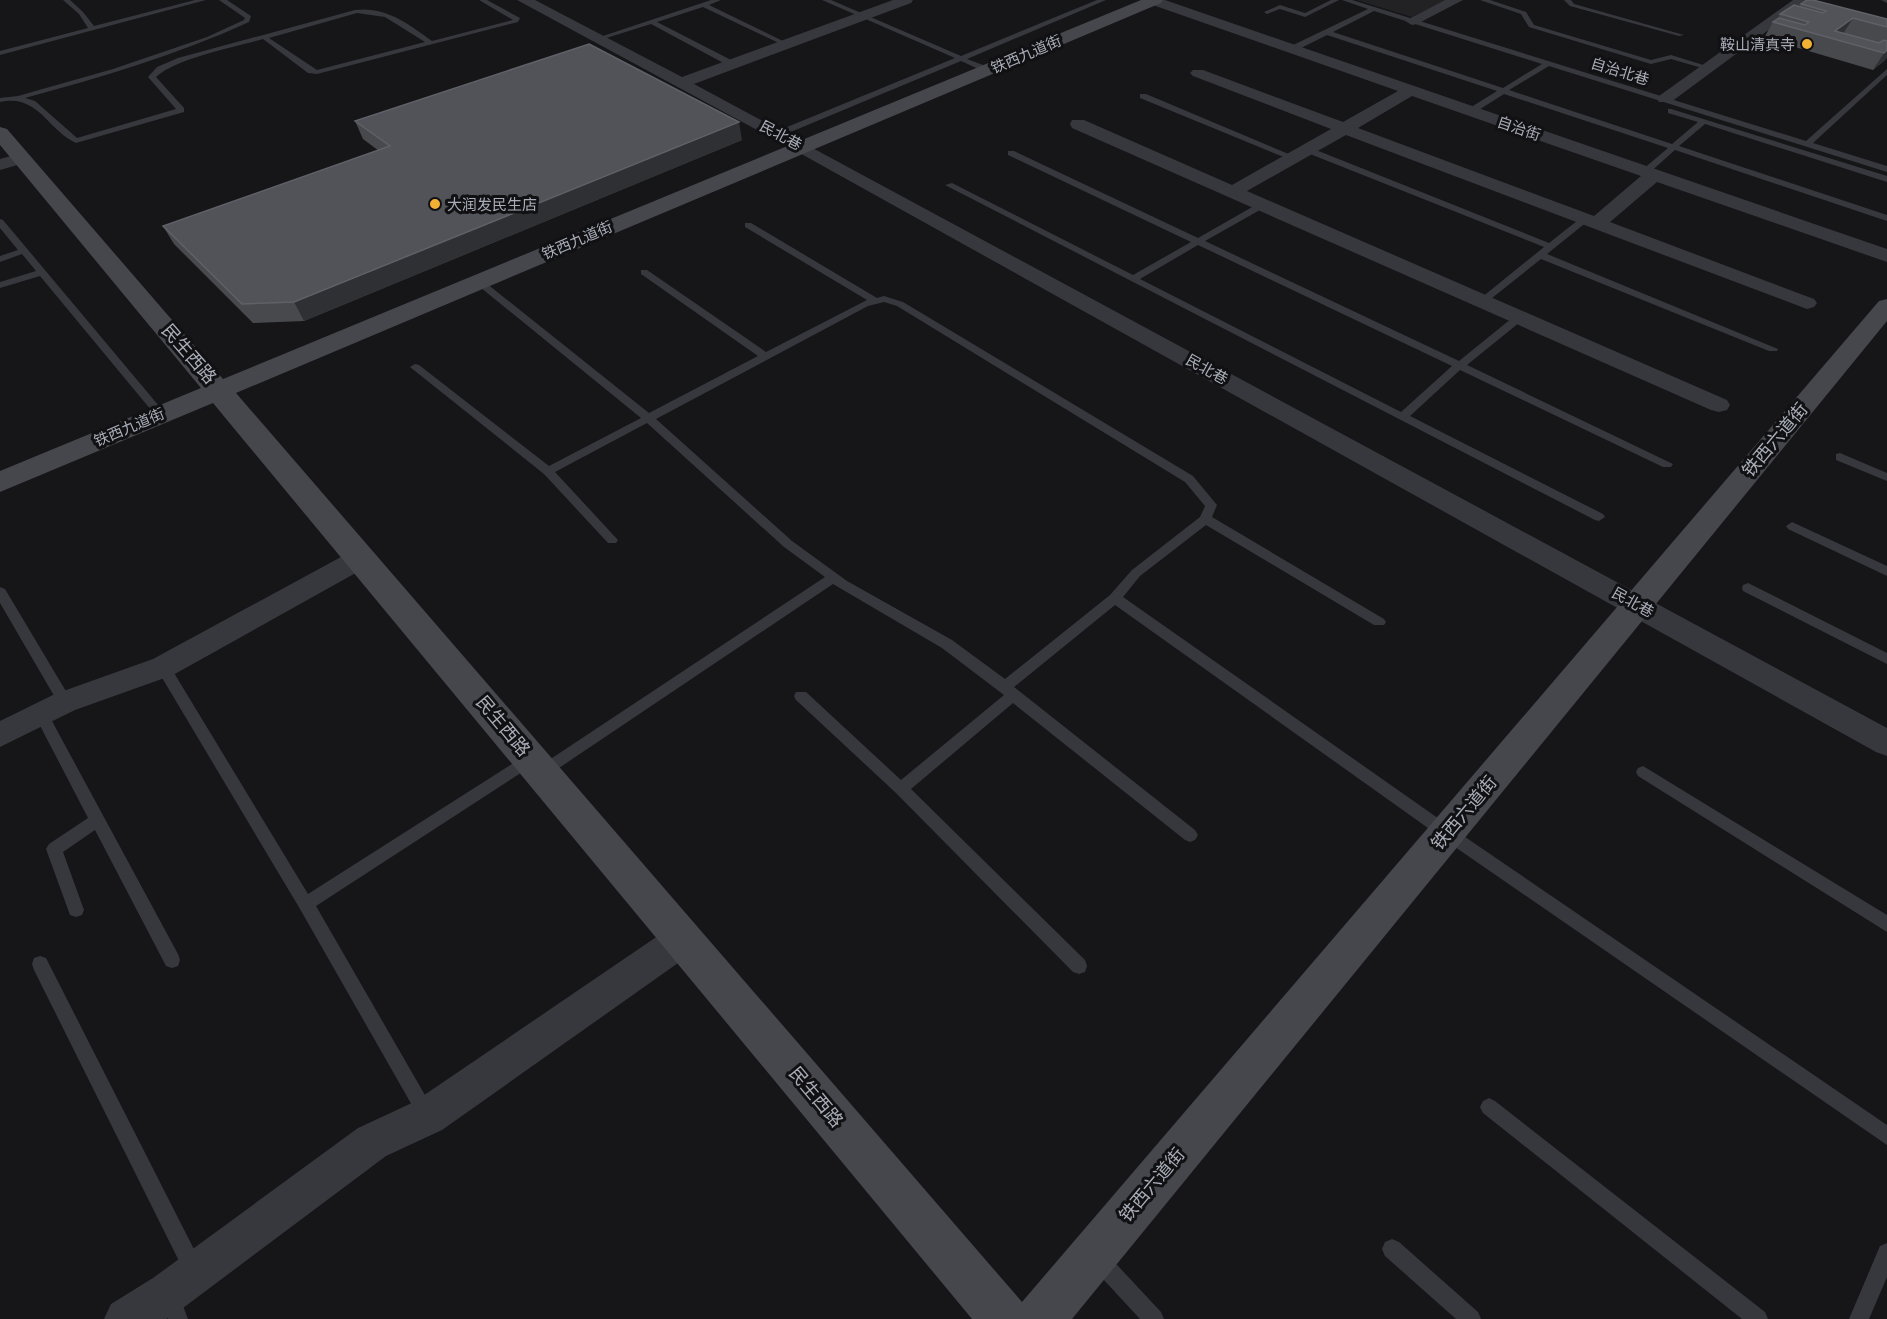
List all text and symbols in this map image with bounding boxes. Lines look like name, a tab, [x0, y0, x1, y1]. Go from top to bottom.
street label: 铁西九道街	[988, 32, 1064, 76]
place label: 鞍山清真寺	[1720, 36, 1795, 53]
marker: 鞍山清真寺	[1800, 37, 1814, 51]
street label: 自治北巷	[1589, 54, 1651, 88]
street label: 自治街	[1495, 113, 1543, 143]
street label: 民北巷	[757, 117, 805, 153]
place label: 大润发民生店	[447, 196, 537, 213]
marker: 大润发民生店	[428, 197, 442, 211]
street label: 铁西九道街	[539, 218, 615, 262]
street label: 民生西路	[158, 320, 220, 388]
street label: 民北巷	[1183, 351, 1231, 387]
street label: 铁西六道街	[1738, 399, 1812, 481]
street label: 铁西九道街	[91, 405, 167, 449]
street label: 民北巷	[1609, 584, 1657, 620]
street label: 民生西路	[472, 692, 534, 760]
street label: 铁西六道街	[1427, 772, 1501, 854]
street label: 民生西路	[785, 1063, 847, 1131]
street label: 铁西六道街	[1115, 1144, 1189, 1226]

